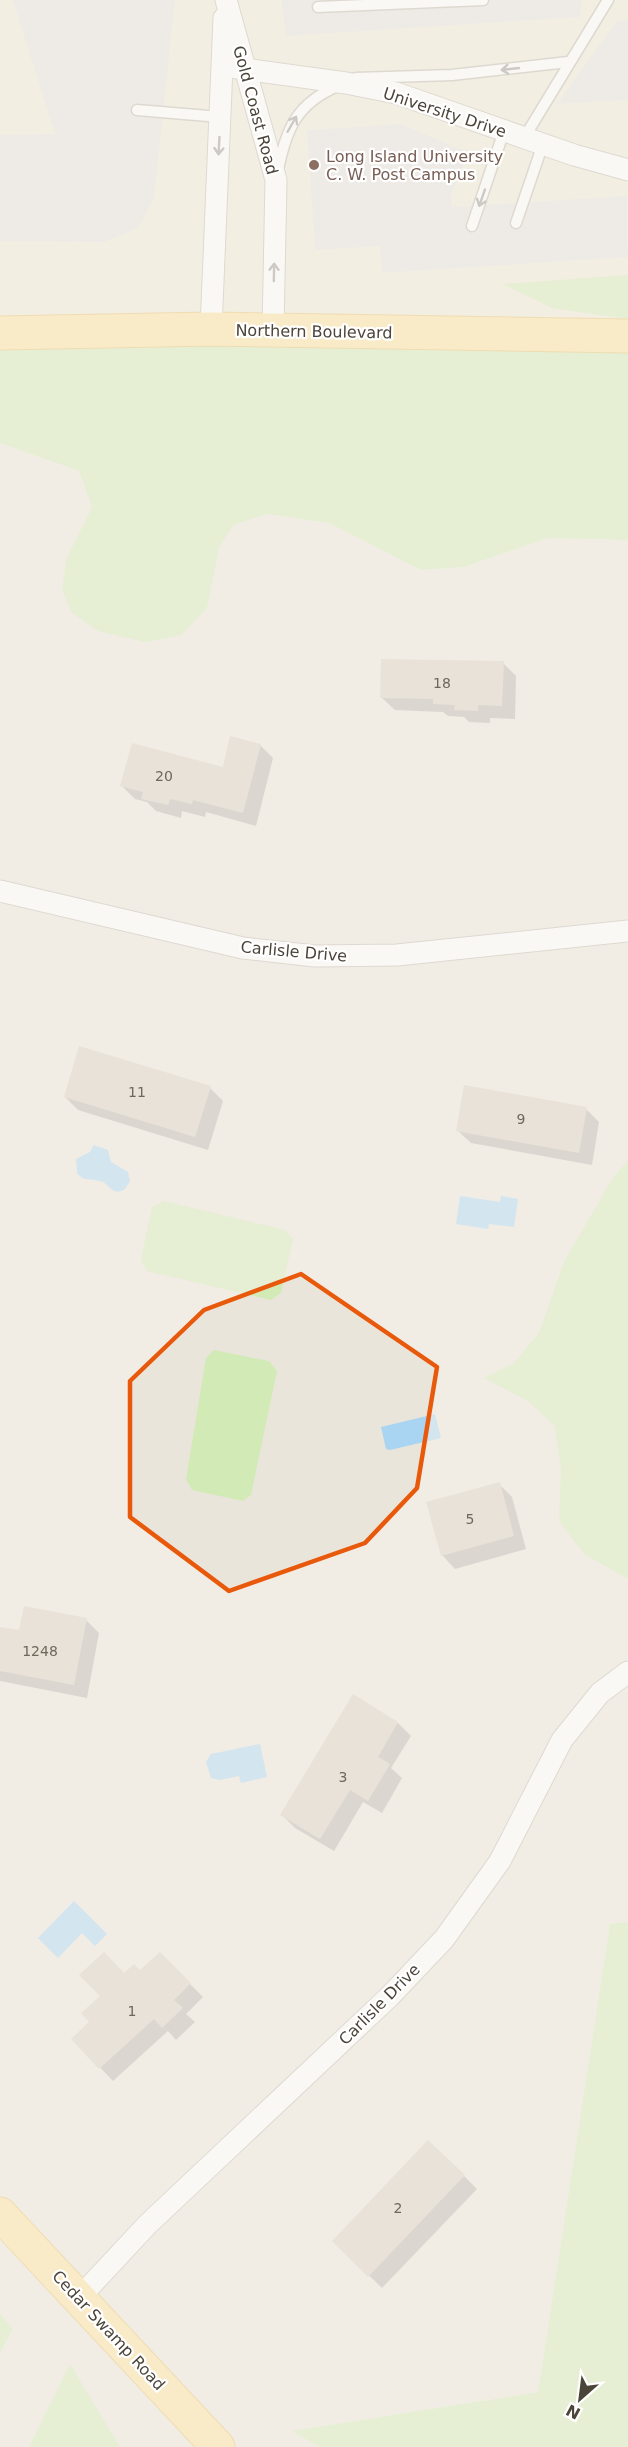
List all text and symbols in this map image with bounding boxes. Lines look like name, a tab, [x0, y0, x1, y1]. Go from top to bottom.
street label: Gold Coast Road	[229, 44, 282, 177]
one-way arrow	[500, 63, 520, 74]
street label: University Drive	[381, 84, 509, 141]
one-way arrow	[287, 116, 299, 133]
one-way arrow	[213, 135, 224, 155]
place label: Long Island University C. W. Post Campus	[326, 147, 503, 184]
marker: Long Island University C. W. Post Campus	[307, 158, 321, 172]
one-way arrow	[475, 188, 486, 207]
one-way arrow	[268, 262, 280, 282]
street label: Northern Boulevard	[235, 321, 393, 342]
house number: 18	[433, 675, 451, 691]
house number: 20	[155, 768, 173, 784]
street label: Carlisle Drive	[240, 937, 348, 966]
house number: 11	[128, 1084, 146, 1100]
house number: 9	[517, 1111, 525, 1127]
house number: 5	[466, 1511, 474, 1527]
house number: 1248	[22, 1643, 58, 1659]
house number: 3	[339, 1769, 347, 1785]
street label: Carlisle Drive	[335, 1960, 424, 2049]
house number: 1	[128, 2003, 136, 2019]
house number: 2	[394, 2200, 402, 2216]
street label: Cedar Swamp Road	[48, 2267, 169, 2394]
north arrow	[550, 2369, 610, 2429]
text: N	[563, 2400, 584, 2423]

